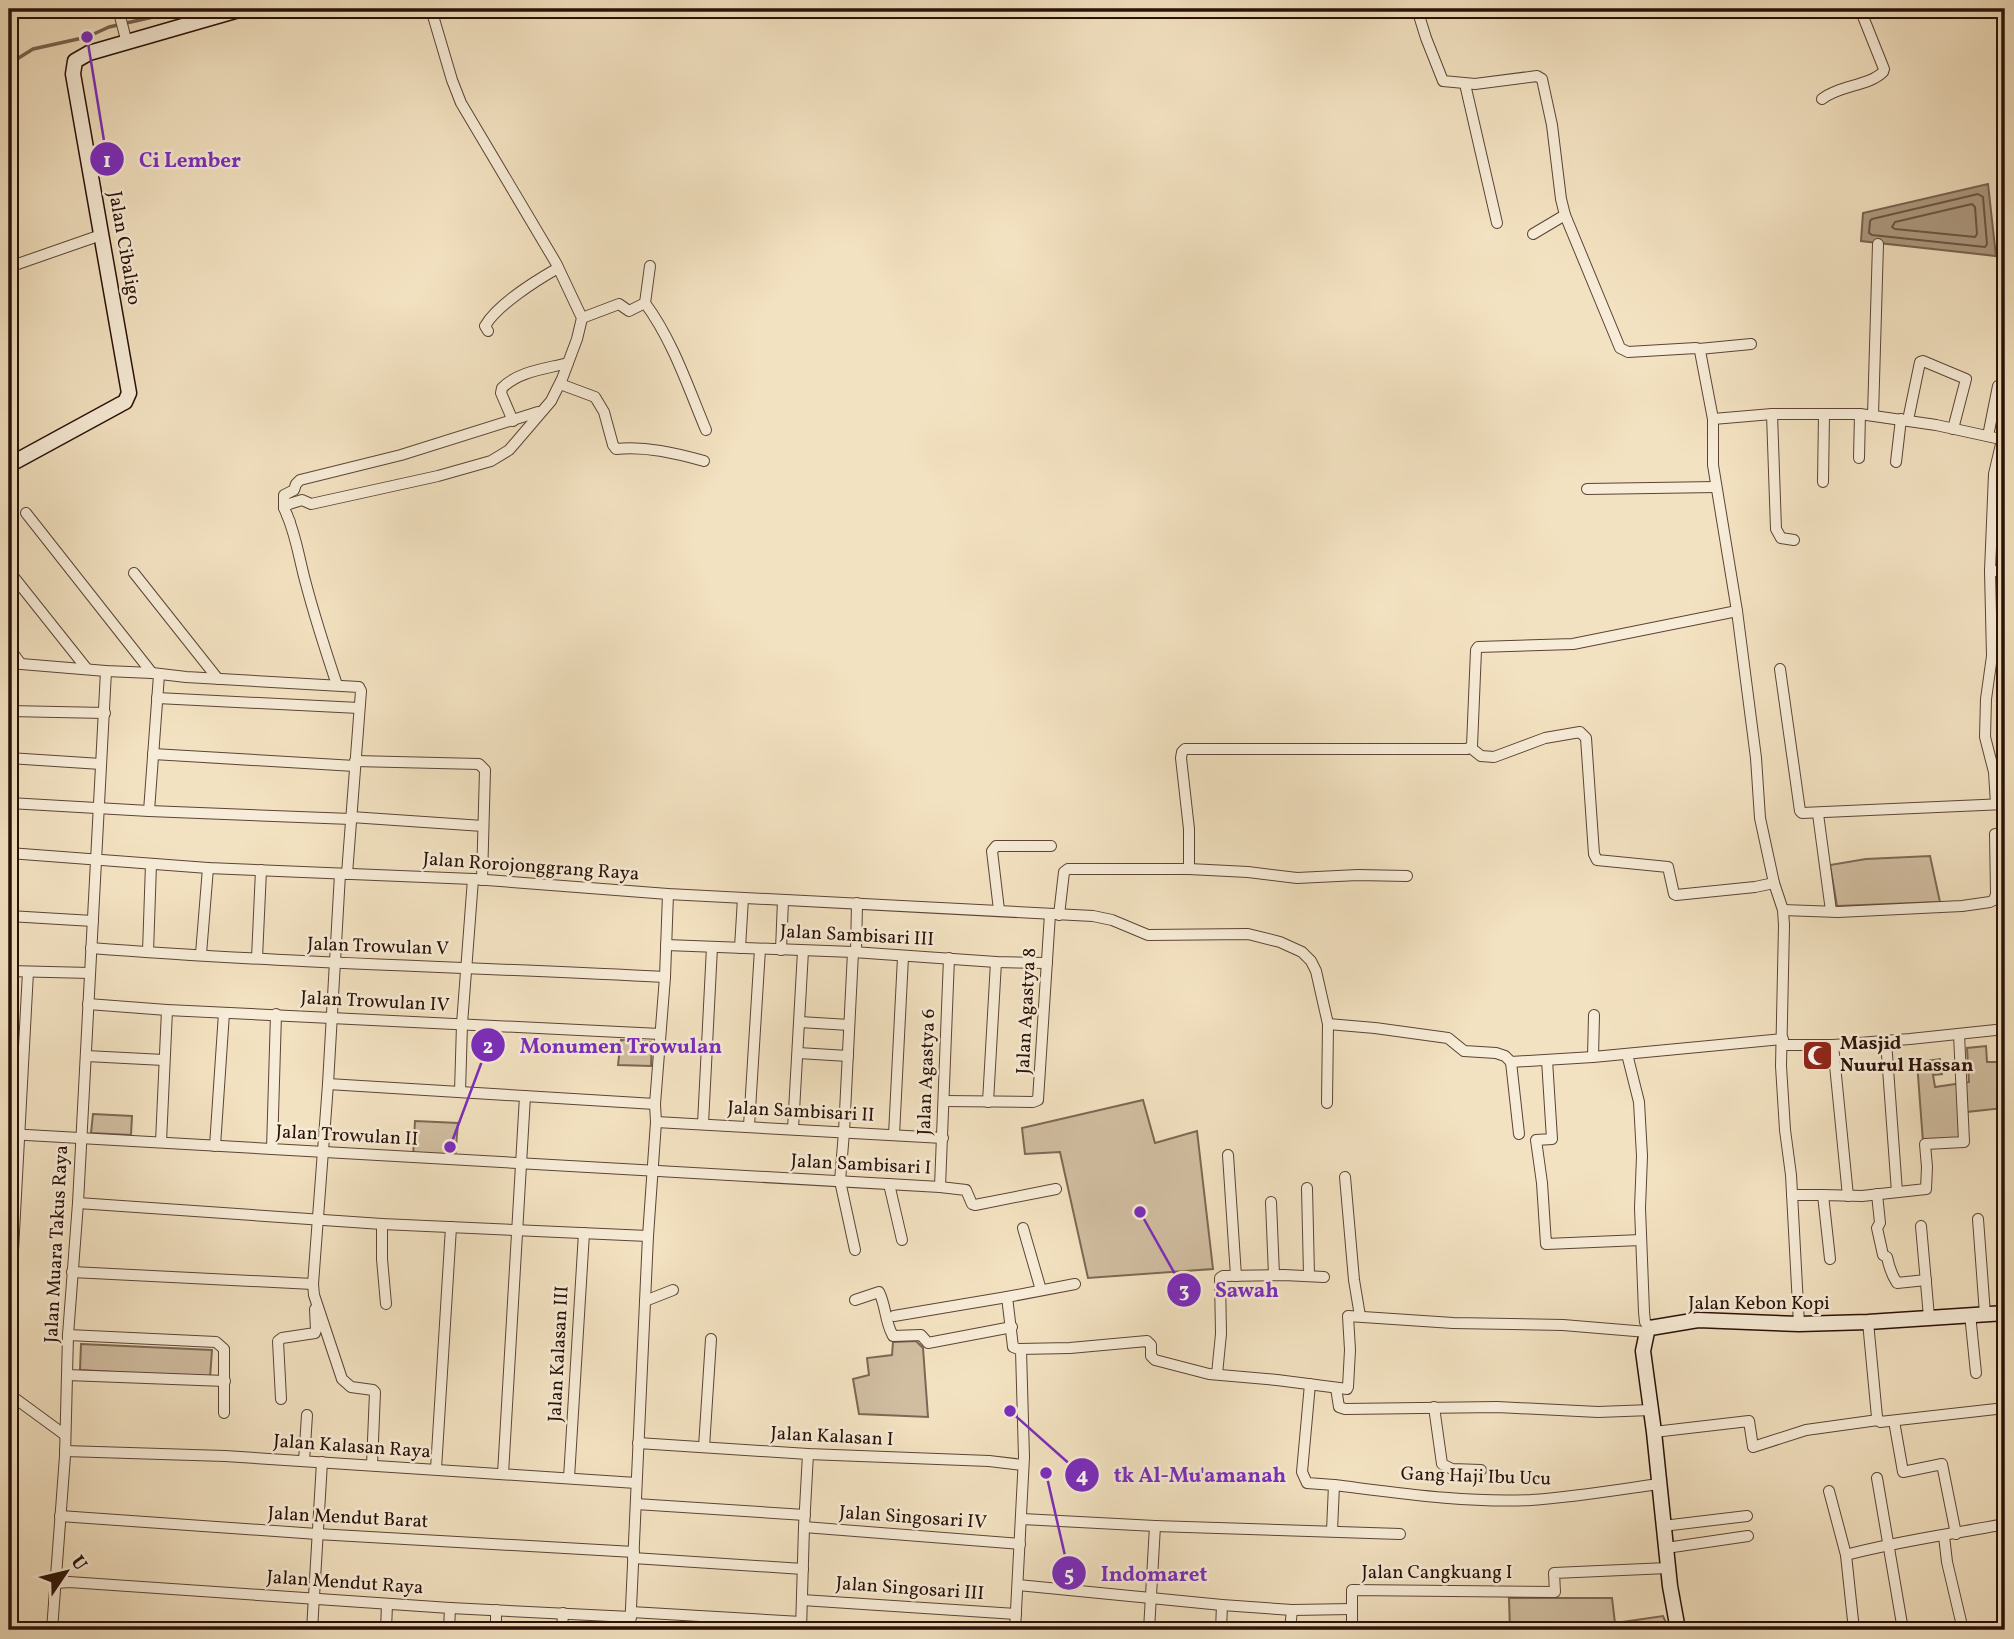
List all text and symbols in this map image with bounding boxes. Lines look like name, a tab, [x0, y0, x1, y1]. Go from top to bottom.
callout: Ci Lember	[90, 138, 255, 180]
text: 1	[103, 147, 111, 176]
text: Ci Lember	[139, 147, 241, 176]
street label: Jalan Cibaligo	[101, 189, 147, 307]
street label: Jalan Rorojonggrang Raya	[422, 846, 640, 888]
street label: Jalan Sambisari III	[779, 919, 935, 953]
street label: Jalan Trowulan V	[307, 932, 449, 962]
street label: Jalan Agastya 8	[1011, 947, 1043, 1075]
street label: Jalan Trowulan IV	[300, 985, 450, 1019]
street label: Jalan Agastya 6	[912, 1008, 942, 1136]
callout: Monumen Trowulan	[470, 1024, 736, 1066]
place label: Masjid Nuurul Hassan	[1840, 1031, 1973, 1079]
text: 2	[483, 1033, 493, 1062]
text: Monumen Trowulan	[520, 1033, 722, 1062]
mosque icon: Masjid Nuurul Hassan	[1800, 1038, 1834, 1072]
street label: Jalan Sambisari II	[727, 1095, 875, 1129]
street label: Jalan Trowulan II	[275, 1119, 419, 1153]
street label: Jalan Muara Takus Raya	[39, 1144, 75, 1344]
street label: Jalan Sambisari I	[790, 1148, 932, 1182]
callout: Sawah	[1166, 1269, 1293, 1311]
text: 3	[1179, 1277, 1189, 1306]
text: Sawah	[1215, 1277, 1279, 1306]
street label: Jalan Kalasan III	[542, 1285, 576, 1423]
street label: Jalan Kebon Kopi	[1688, 1291, 1830, 1317]
street label: Jalan Kalasan I	[770, 1421, 894, 1453]
street label: Jalan Kalasan Raya	[272, 1429, 432, 1465]
callout: tk Al-Mu'amanah	[1064, 1454, 1300, 1496]
street label: Gang Haji Ibu Ucu	[1400, 1461, 1552, 1493]
text: 4	[1076, 1462, 1089, 1491]
text: tk Al-Mu'amanah	[1114, 1462, 1287, 1491]
street label: Jalan Singosari IV	[838, 1500, 988, 1536]
street label: Jalan Mendut Barat	[267, 1501, 429, 1535]
north arrow	[32, 1538, 102, 1608]
text: U	[64, 1551, 93, 1576]
callout: Indomaret	[1052, 1552, 1222, 1594]
street label: Jalan Cangkuang I	[1361, 1560, 1513, 1586]
text: 5	[1064, 1561, 1074, 1590]
text: Indomaret	[1101, 1561, 1207, 1590]
street label: Jalan Mendut Raya	[266, 1565, 424, 1601]
street label: Jalan Singosari III	[835, 1571, 985, 1607]

